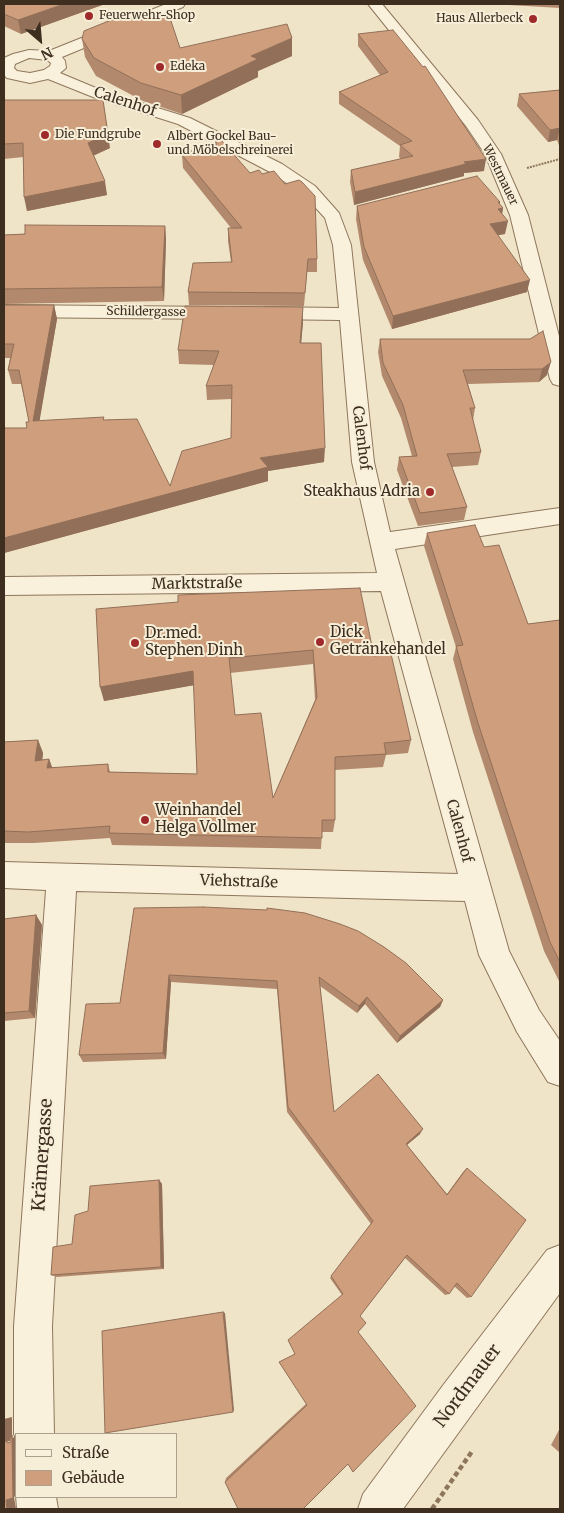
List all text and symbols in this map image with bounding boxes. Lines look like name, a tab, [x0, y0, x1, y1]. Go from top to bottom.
place label: Feuerwehr-Shop	[99, 9, 195, 23]
marker: Feuerwehr-Shop	[83, 10, 95, 22]
place label: Haus Allerbeck	[436, 12, 523, 26]
marker: Haus Allerbeck	[527, 13, 539, 25]
north arrow	[15, 15, 65, 65]
text: N	[38, 43, 56, 64]
place label: Edeka	[170, 60, 205, 74]
marker: Edeka	[154, 61, 166, 73]
street label: Calenhof	[92, 83, 158, 121]
place label: Die Fundgrube	[55, 128, 141, 142]
marker: Die Fundgrube	[39, 129, 51, 141]
place label: Albert Gockel Bau- und Möbelschreinerei	[167, 130, 293, 158]
marker: Albert Gockel Bau- und Möbelschreinerei	[151, 138, 163, 150]
street label: Westmauer	[479, 142, 521, 208]
street label: Schildergasse	[106, 304, 186, 320]
street label: Calenhof	[348, 405, 374, 471]
place label: Steakhaus Adria	[303, 483, 420, 501]
marker: Steakhaus Adria	[424, 486, 436, 498]
street label: Marktstraße	[152, 574, 242, 594]
place label: Dick Getränkehandel	[330, 624, 446, 659]
place label: Dr.med. Stephen Dinh	[145, 625, 243, 660]
marker: Dick Getränkehandel	[314, 636, 326, 648]
marker: Dr.med. Stephen Dinh	[129, 637, 141, 649]
street label: Calenhof	[442, 797, 476, 865]
place label: Weinhandel Helga Vollmer	[155, 802, 256, 837]
marker: Weinhandel Helga Vollmer	[139, 814, 151, 826]
street label: Viehstraße	[200, 872, 278, 892]
street label: Krämergasse	[28, 1098, 58, 1212]
street label: Nordmauer	[430, 1340, 506, 1432]
legend	[15, 1433, 178, 1498]
text: Straße	[62, 1443, 109, 1462]
text: Gebäude	[62, 1468, 124, 1487]

